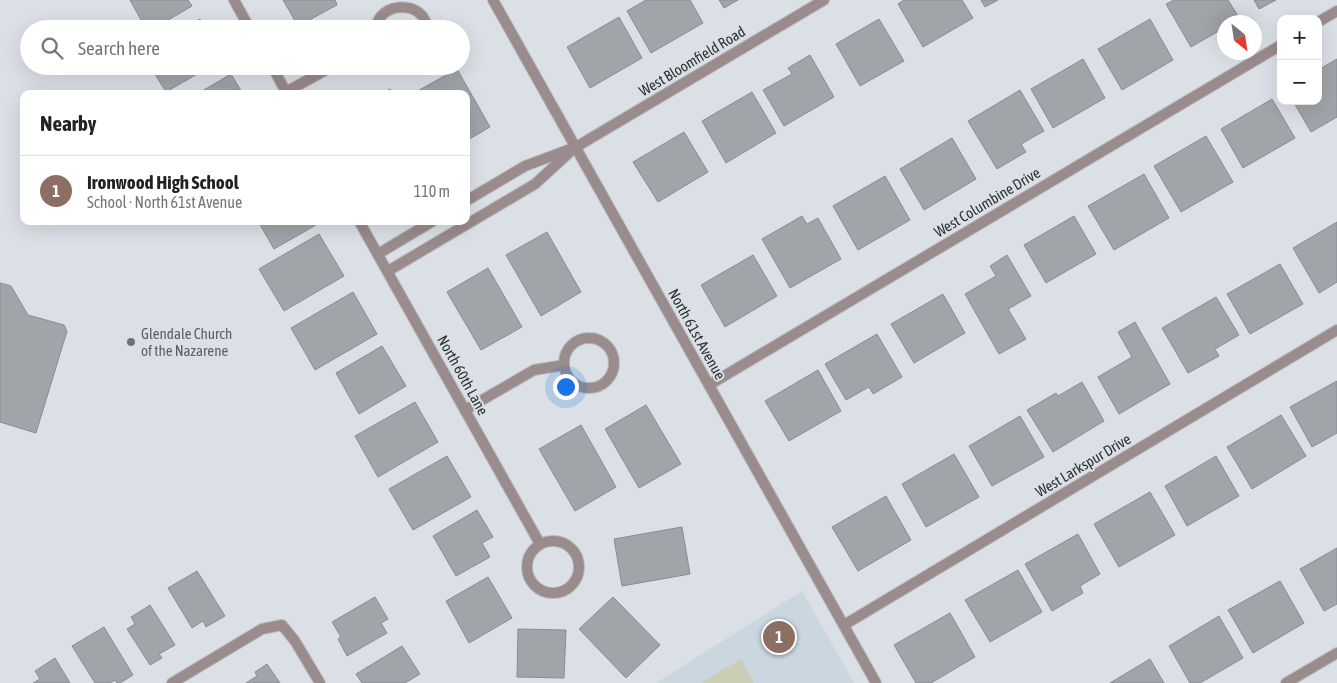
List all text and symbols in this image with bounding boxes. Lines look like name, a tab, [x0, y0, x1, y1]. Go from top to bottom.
north arrow	[1217, 15, 1262, 60]
map controls	[1277, 15, 1322, 105]
button: +	[1277, 15, 1322, 60]
search box	[20, 20, 470, 75]
street label: West Bloomfield Road	[636, 23, 748, 99]
icon: search	[38, 34, 66, 62]
text: Search here	[78, 37, 160, 59]
button: −	[1277, 60, 1322, 105]
text: Nearby	[40, 111, 96, 135]
street label: West Columbine Drive	[931, 164, 1043, 240]
text: Ironwood High School	[87, 171, 239, 193]
text: 1	[52, 182, 60, 200]
text: 110 m	[414, 182, 450, 200]
text: School · North 61st Avenue	[87, 193, 242, 211]
street label: North 61st Avenue	[665, 286, 729, 383]
place label: Glendale Church of the Nazarene	[141, 325, 232, 359]
street label: North 60th Lane	[434, 332, 492, 418]
marker: Glendale Church of the Nazarene	[125, 336, 137, 348]
your location	[553, 374, 579, 400]
street label: West Larkspur Drive	[1032, 430, 1134, 500]
pin: 1	[763, 618, 795, 656]

